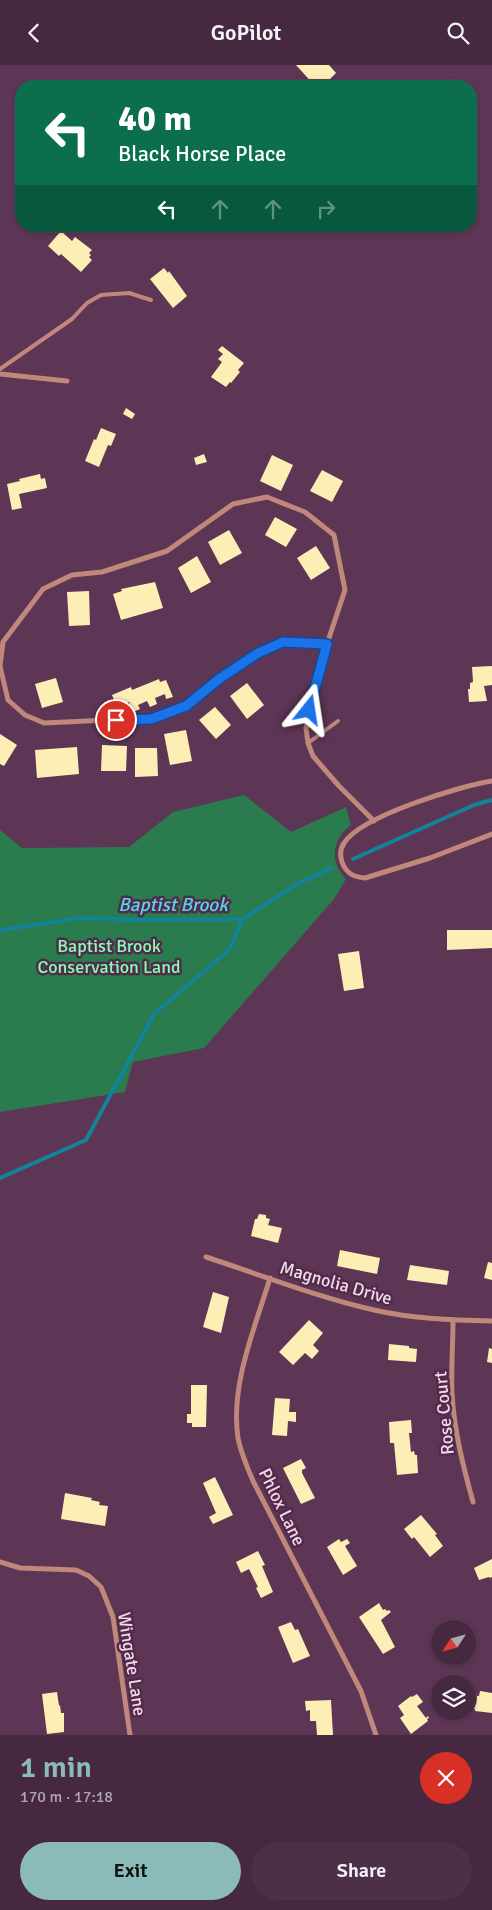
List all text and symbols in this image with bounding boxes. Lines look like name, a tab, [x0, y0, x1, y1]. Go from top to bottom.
icon: back	[20, 19, 48, 47]
text: GoPilot	[211, 19, 281, 46]
icon: search	[444, 19, 472, 47]
text: 40 m	[118, 97, 192, 140]
icon: left	[35, 100, 100, 165]
text: Black Horse Place	[118, 140, 286, 167]
icon: left	[153, 195, 181, 223]
icon: ahead	[206, 195, 234, 223]
icon: ahead	[259, 195, 287, 223]
icon: right	[312, 195, 340, 223]
position arrow	[282, 683, 334, 735]
pin	[95, 699, 137, 741]
icon: arrive	[102, 706, 130, 734]
water label: Baptist Brook	[118, 893, 229, 917]
park label: Baptist Brook Conservation Land	[37, 935, 181, 978]
street label: Magnolia Drive	[277, 1256, 395, 1310]
street label: Rose Court	[429, 1370, 459, 1456]
street label: Phlox Lane	[254, 1465, 310, 1549]
street label: Wingate Lane	[113, 1611, 151, 1717]
north arrow	[431, 1620, 476, 1665]
map controls	[431, 1620, 476, 1720]
button: layers	[431, 1675, 476, 1720]
text: 1 min	[20, 1749, 92, 1786]
button: close	[420, 1752, 472, 1804]
text: 170 m · 17:18	[20, 1787, 113, 1807]
button: Exit	[20, 1842, 241, 1900]
button: Share	[251, 1842, 472, 1900]

